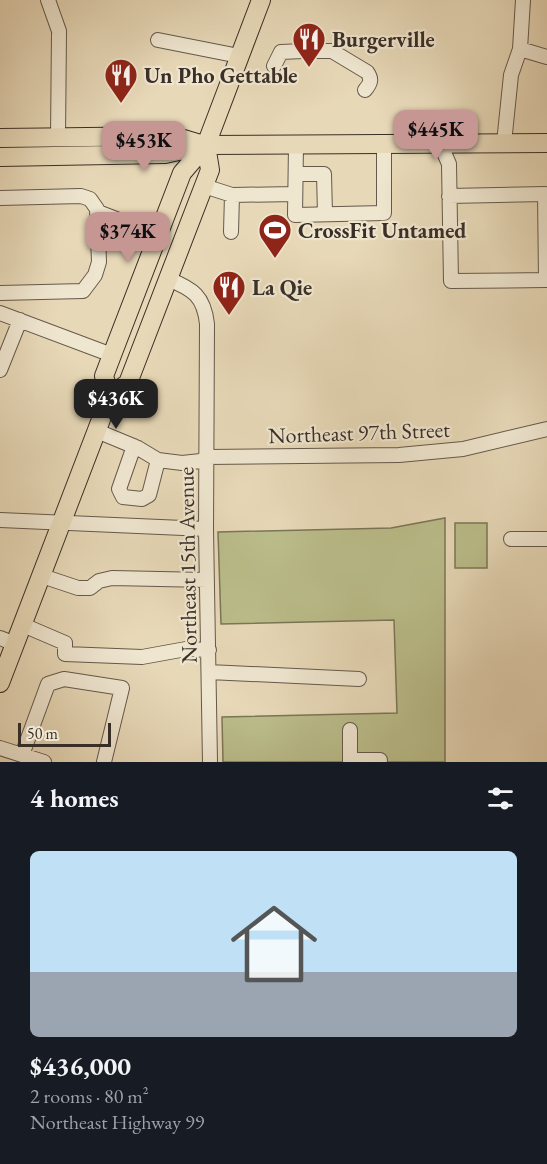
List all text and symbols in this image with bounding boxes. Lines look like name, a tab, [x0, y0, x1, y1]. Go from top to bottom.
restaurant icon: Burgerville	[291, 21, 327, 68]
place label: Burgerville	[332, 25, 435, 54]
restaurant icon: Un Pho Gettable	[103, 57, 139, 104]
place label: Un Pho Gettable	[144, 61, 298, 90]
pin: $445K	[394, 110, 478, 161]
text: $445K	[408, 116, 464, 142]
pin: $453K	[102, 121, 186, 172]
text: $453K	[116, 127, 172, 153]
pin: $374K	[86, 212, 170, 263]
sports icon: CrossFit Untamed	[257, 212, 293, 259]
place label: CrossFit Untamed	[298, 216, 466, 245]
text: $374K	[100, 218, 156, 244]
restaurant icon: La Qie	[211, 269, 247, 316]
place label: La Qie	[252, 273, 312, 302]
pin: $436K	[74, 379, 158, 430]
text: $436K	[88, 385, 144, 411]
street label: Northeast 97th Street	[268, 415, 450, 450]
street label: Northeast 15th Avenue	[171, 466, 204, 664]
scale bar	[18, 720, 111, 748]
text: 50 m	[27, 723, 58, 744]
text: 4 homes	[30, 781, 119, 815]
icon: filters	[484, 782, 517, 815]
icon: home	[220, 890, 328, 998]
text: $436,000	[30, 1049, 131, 1083]
text: 2 rooms · 80 m²	[30, 1083, 149, 1109]
text: Northeast Highway 99	[30, 1109, 204, 1135]

